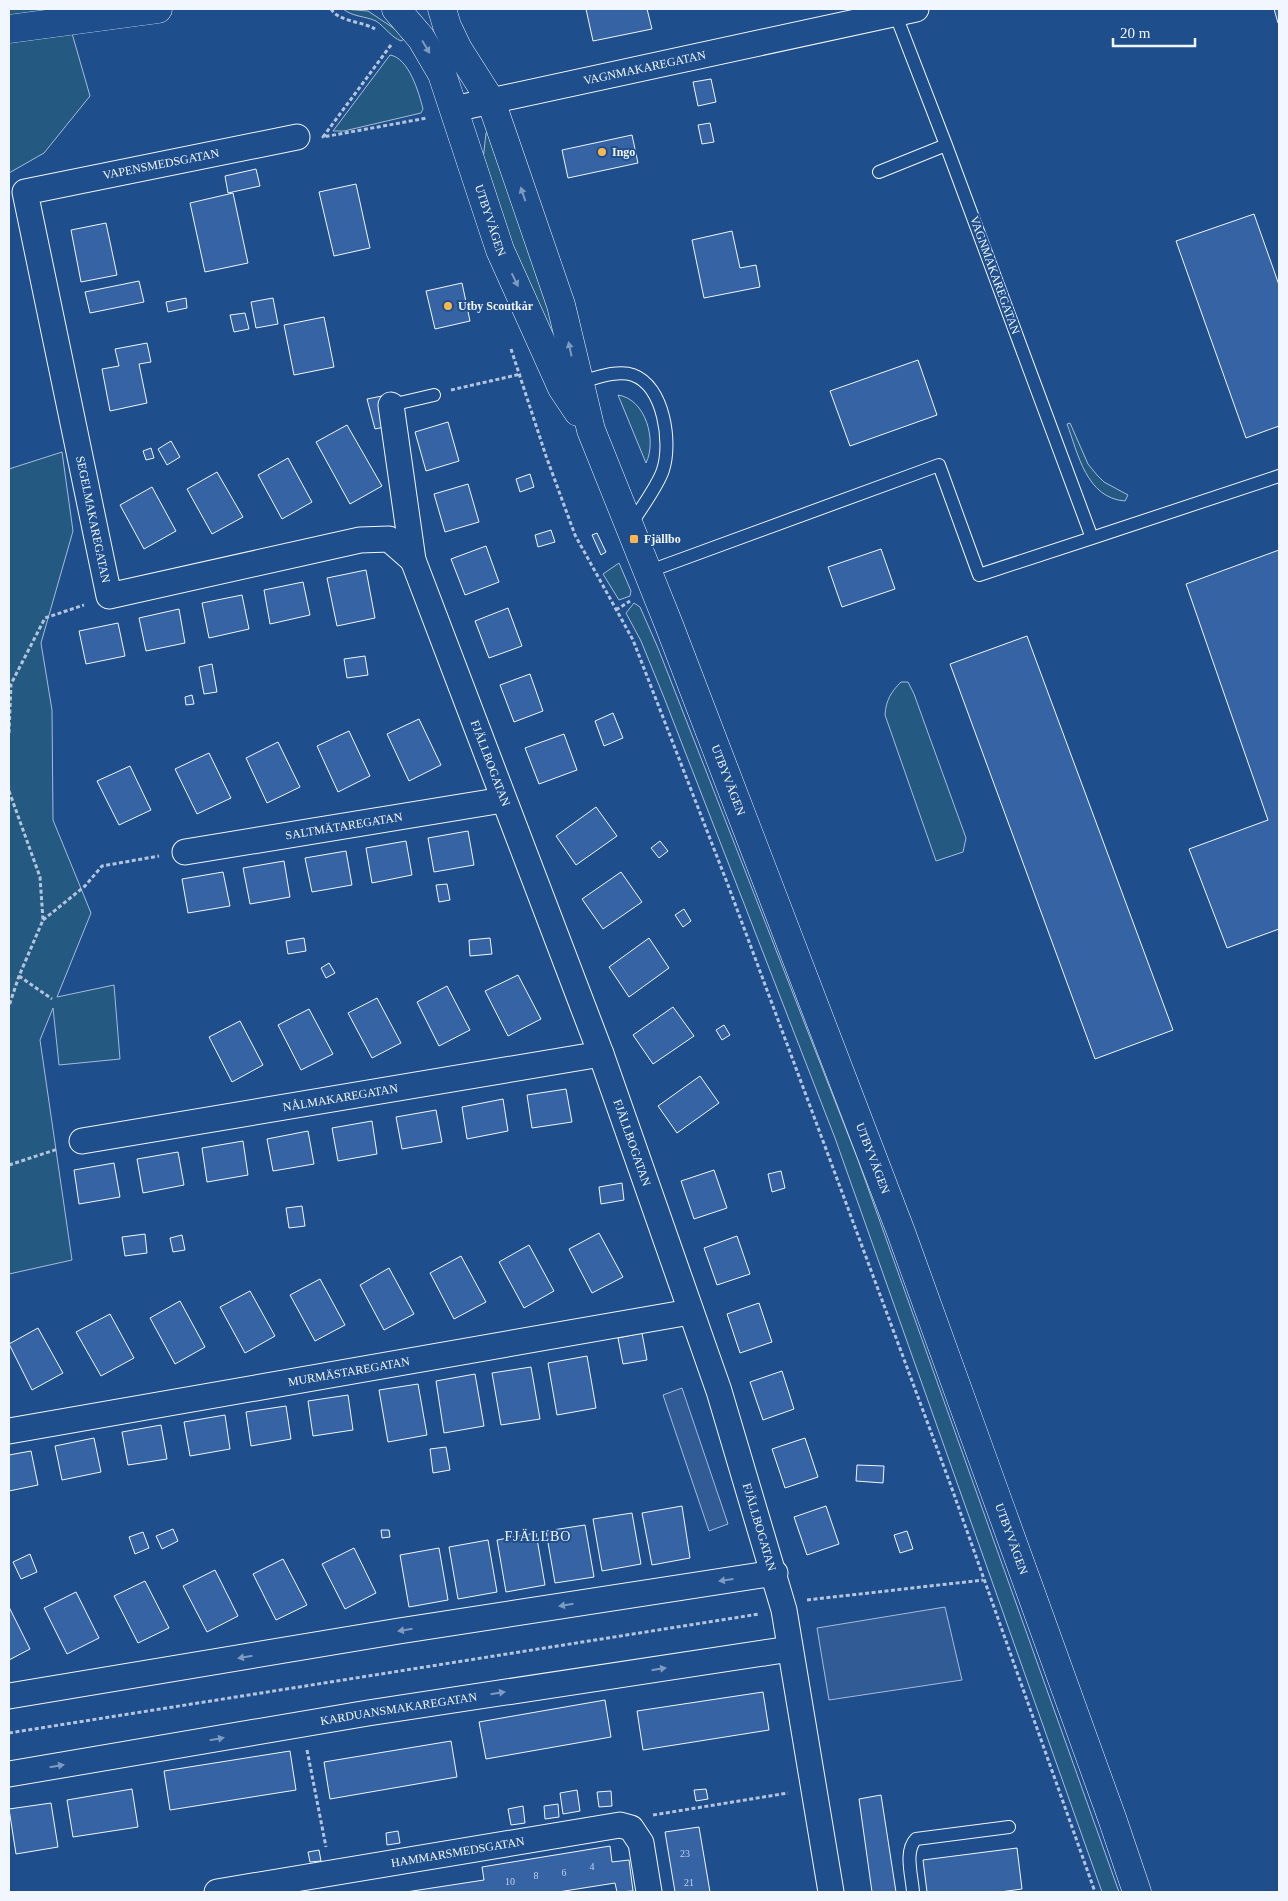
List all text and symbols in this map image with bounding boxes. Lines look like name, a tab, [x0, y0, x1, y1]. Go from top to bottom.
scale bar	[1113, 15, 1196, 47]
text: 20 m	[1120, 25, 1151, 41]
one-way arrow	[421, 41, 430, 54]
street label: VAGNMAKAREGATAN	[582, 48, 707, 88]
place label: Ingo	[612, 145, 635, 159]
street label: VAPENSMEDSGATAN	[102, 146, 221, 182]
marker: Ingo	[596, 146, 608, 158]
street label: UTBYVÄGEN	[472, 183, 509, 259]
one-way arrow	[519, 186, 526, 201]
street label: VAGNMAKAREGATAN	[967, 214, 1023, 336]
one-way arrow	[511, 273, 519, 287]
place label: Utby Scoutkår	[458, 299, 534, 313]
marker: Utby Scoutkår	[442, 300, 454, 312]
one-way arrow	[566, 341, 574, 356]
street label: SEGELMAKAREGATAN	[73, 455, 113, 584]
place label: Fjällbo	[644, 532, 681, 546]
marker: Fjällbo	[628, 533, 640, 545]
street label: FJÄLLBOGATAN	[468, 718, 513, 809]
street label: UTBYVÄGEN	[708, 743, 748, 818]
street label: SALTMÄTAREGATAN	[284, 810, 404, 842]
street label: NÅLMAKAREGATAN	[282, 1081, 399, 1114]
street label: FJÄLLBOGATAN	[610, 1097, 654, 1188]
street label: UTBYVÄGEN	[853, 1121, 893, 1196]
street label: MURMÄSTAREGATAN	[287, 1354, 411, 1389]
street label: FJÄLLBOGATAN	[740, 1481, 779, 1573]
street label: UTBYVÄGEN	[992, 1501, 1031, 1577]
district label: FJÄLLBO	[505, 1528, 571, 1544]
one-way arrow	[718, 1577, 734, 1585]
one-way arrow	[557, 1601, 573, 1609]
one-way arrow	[397, 1626, 413, 1634]
one-way arrow	[237, 1654, 253, 1662]
one-way arrow	[651, 1664, 667, 1672]
one-way arrow	[491, 1689, 507, 1697]
street label: KARDUANSMAKAREGATAN	[319, 1690, 478, 1728]
one-way arrow	[209, 1734, 225, 1742]
one-way arrow	[49, 1762, 65, 1770]
street label: HAMMARSMEDSGATAN	[390, 1834, 526, 1870]
house number: 23	[680, 1848, 690, 1859]
house number: 4	[590, 1861, 595, 1872]
house number: 6	[562, 1867, 567, 1878]
house number: 8	[534, 1870, 539, 1881]
house number: 10	[505, 1876, 515, 1887]
house number: 21	[684, 1877, 694, 1888]

